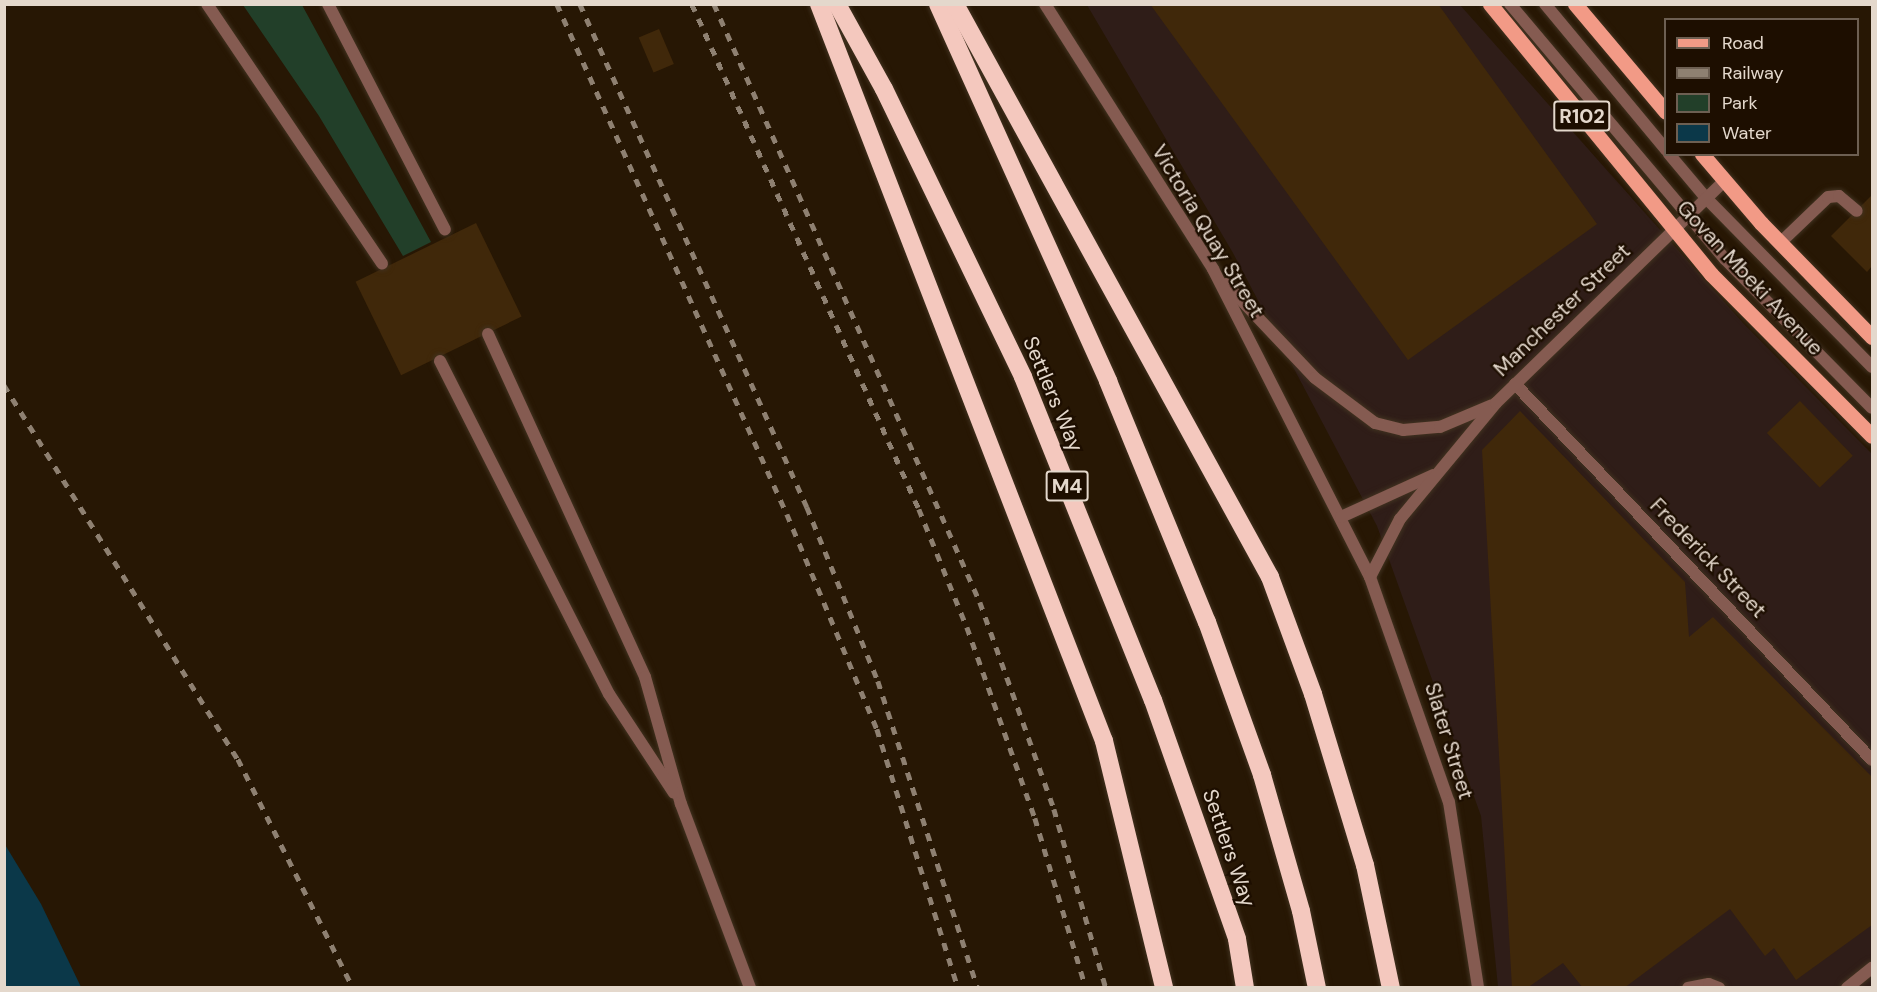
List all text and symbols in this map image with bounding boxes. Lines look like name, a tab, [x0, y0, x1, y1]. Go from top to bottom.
legend	[1664, 18, 1859, 156]
text: Road	[1722, 31, 1764, 55]
text: Railway	[1722, 61, 1784, 85]
text: Park	[1722, 91, 1758, 115]
road number: R102	[1552, 99, 1612, 133]
text: Water	[1722, 121, 1772, 145]
street label: Victoria Quay Street	[1146, 140, 1270, 322]
street label: Govan Mbeki Avenue	[1672, 195, 1828, 361]
street label: Manchester Street	[1489, 238, 1635, 382]
street label: Settlers Way	[1017, 333, 1089, 455]
road number: M4	[1044, 469, 1090, 503]
street label: Frederick Street	[1645, 493, 1771, 623]
street label: Slater Street	[1419, 680, 1479, 802]
street label: Settlers Way	[1197, 786, 1261, 910]

